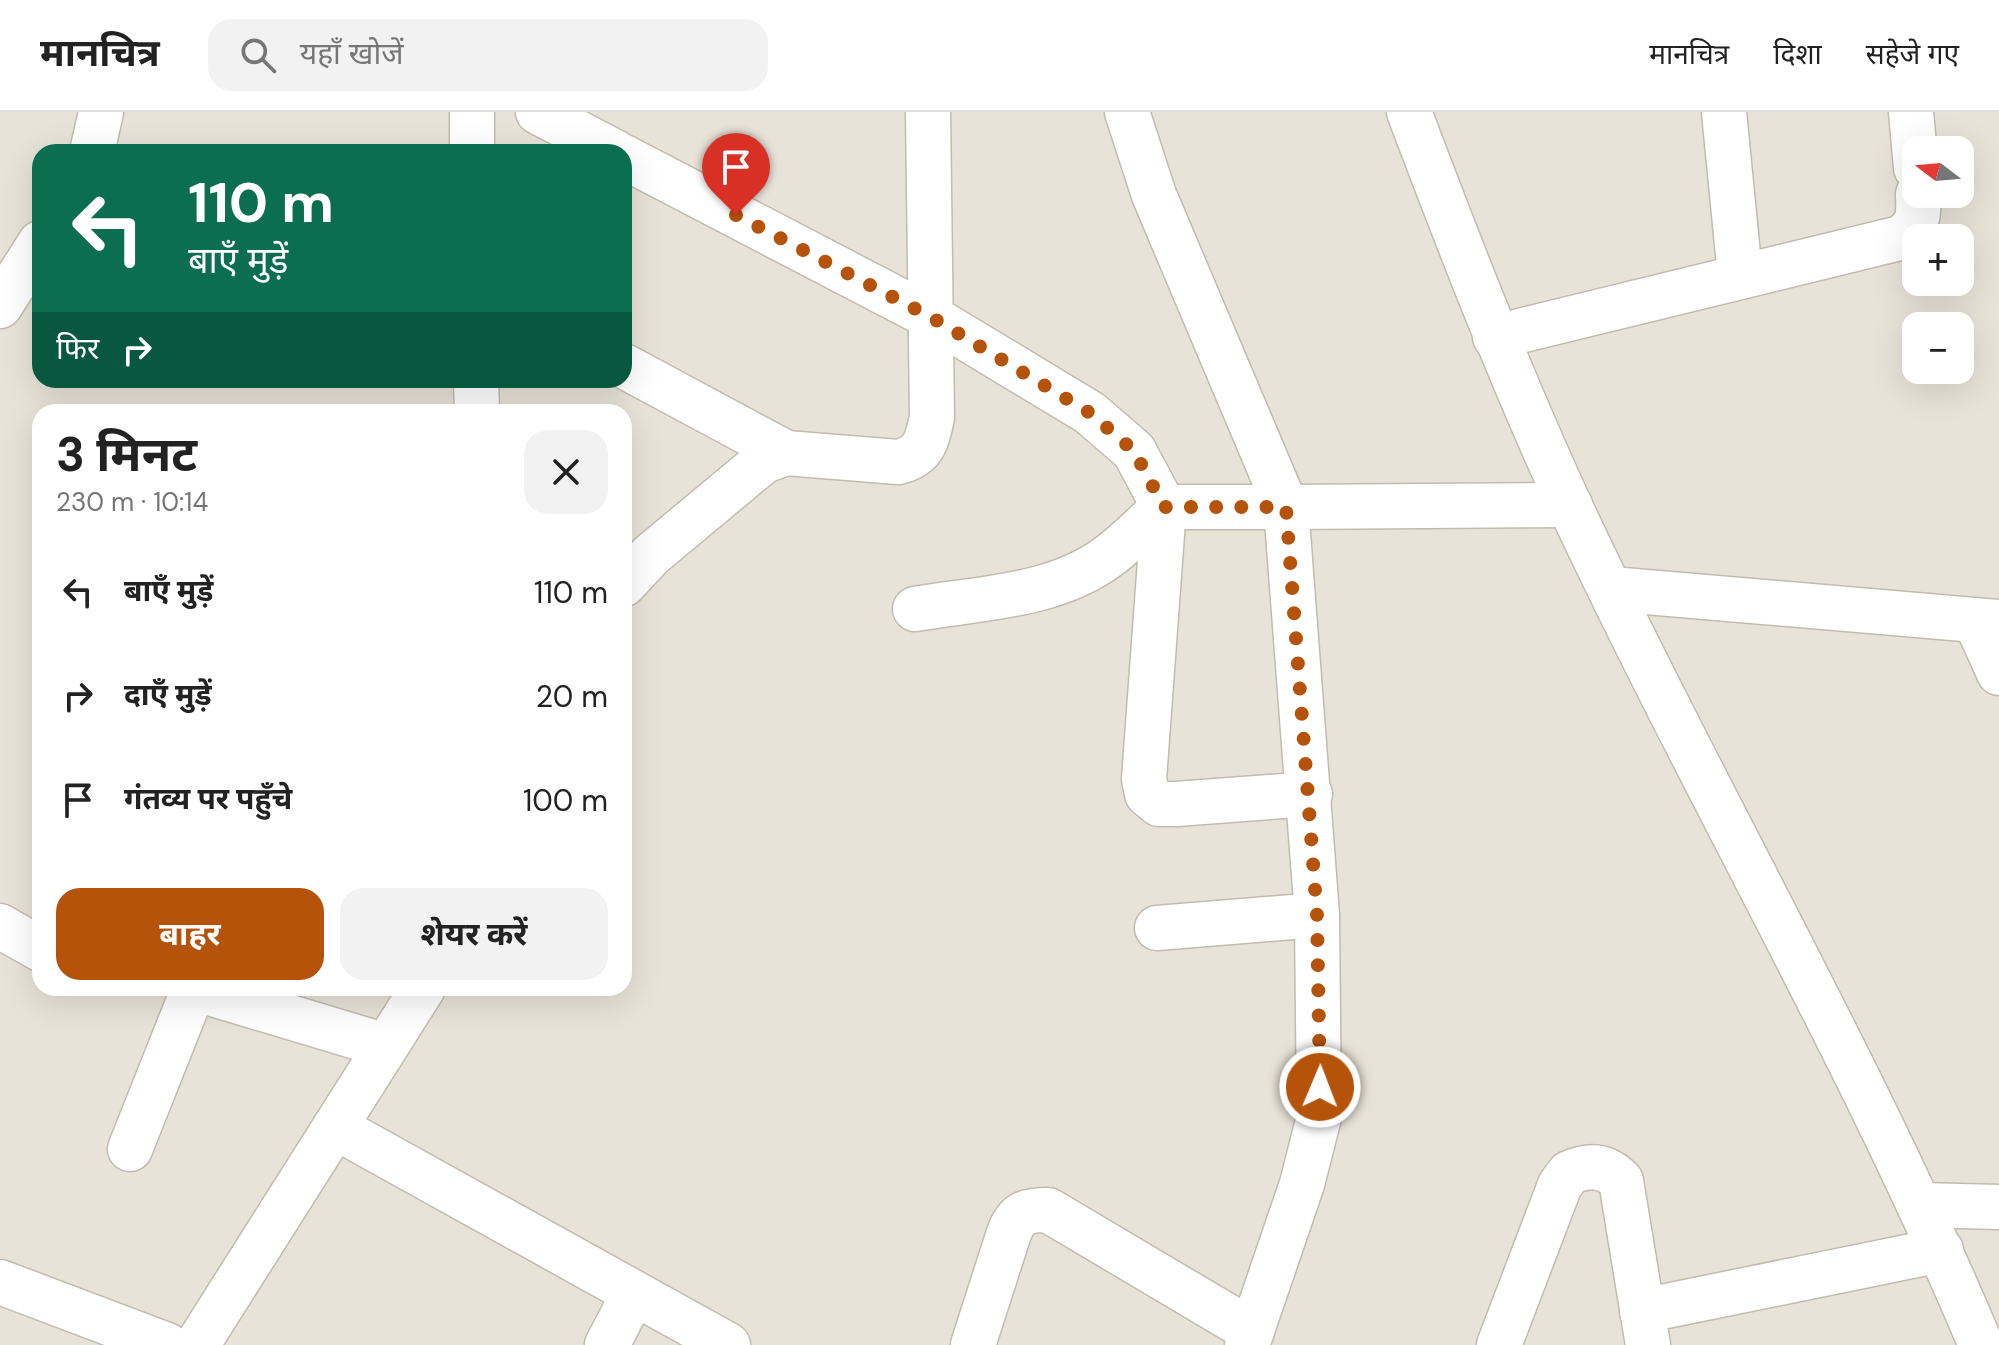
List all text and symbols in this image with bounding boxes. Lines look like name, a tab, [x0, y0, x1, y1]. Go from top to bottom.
search box	[208, 19, 768, 91]
text: मानचित्र	[40, 28, 160, 78]
icon: search	[236, 33, 280, 77]
text: यहाँ खोजें	[300, 34, 403, 73]
text: मानचित्र	[1649, 36, 1729, 73]
text: दिशा	[1773, 36, 1822, 73]
text: सहेजे गए	[1866, 36, 1959, 73]
pin	[702, 133, 770, 215]
north arrow	[1902, 136, 1974, 208]
map controls	[1902, 136, 1974, 384]
icon: arrive	[714, 145, 758, 189]
text: 110 m	[188, 166, 334, 239]
icon: left	[56, 176, 160, 280]
button: +	[1902, 224, 1974, 296]
text: बाएँ मुड़ें	[188, 237, 288, 284]
button: −	[1902, 312, 1974, 384]
icon: right	[115, 328, 159, 372]
text: फिर	[56, 329, 99, 368]
text: 3 मिनट	[56, 423, 197, 486]
button: close	[524, 430, 608, 514]
text: 230 m · 10:14	[56, 485, 208, 519]
icon: left	[56, 570, 100, 614]
text: बाएँ मुड़ें	[124, 571, 213, 610]
text: 110 m	[534, 573, 608, 612]
icon: right	[56, 674, 100, 718]
text: दाएँ मुड़ें	[124, 675, 212, 714]
text: 20 m	[536, 677, 608, 716]
icon: arrive	[56, 778, 100, 822]
text: गंतव्य पर पहुँचे	[124, 779, 292, 818]
text: 100 m	[523, 781, 608, 820]
button: बाहर	[56, 888, 324, 980]
button: शेयर करें	[340, 888, 608, 980]
position arrow	[1278, 1045, 1362, 1129]

